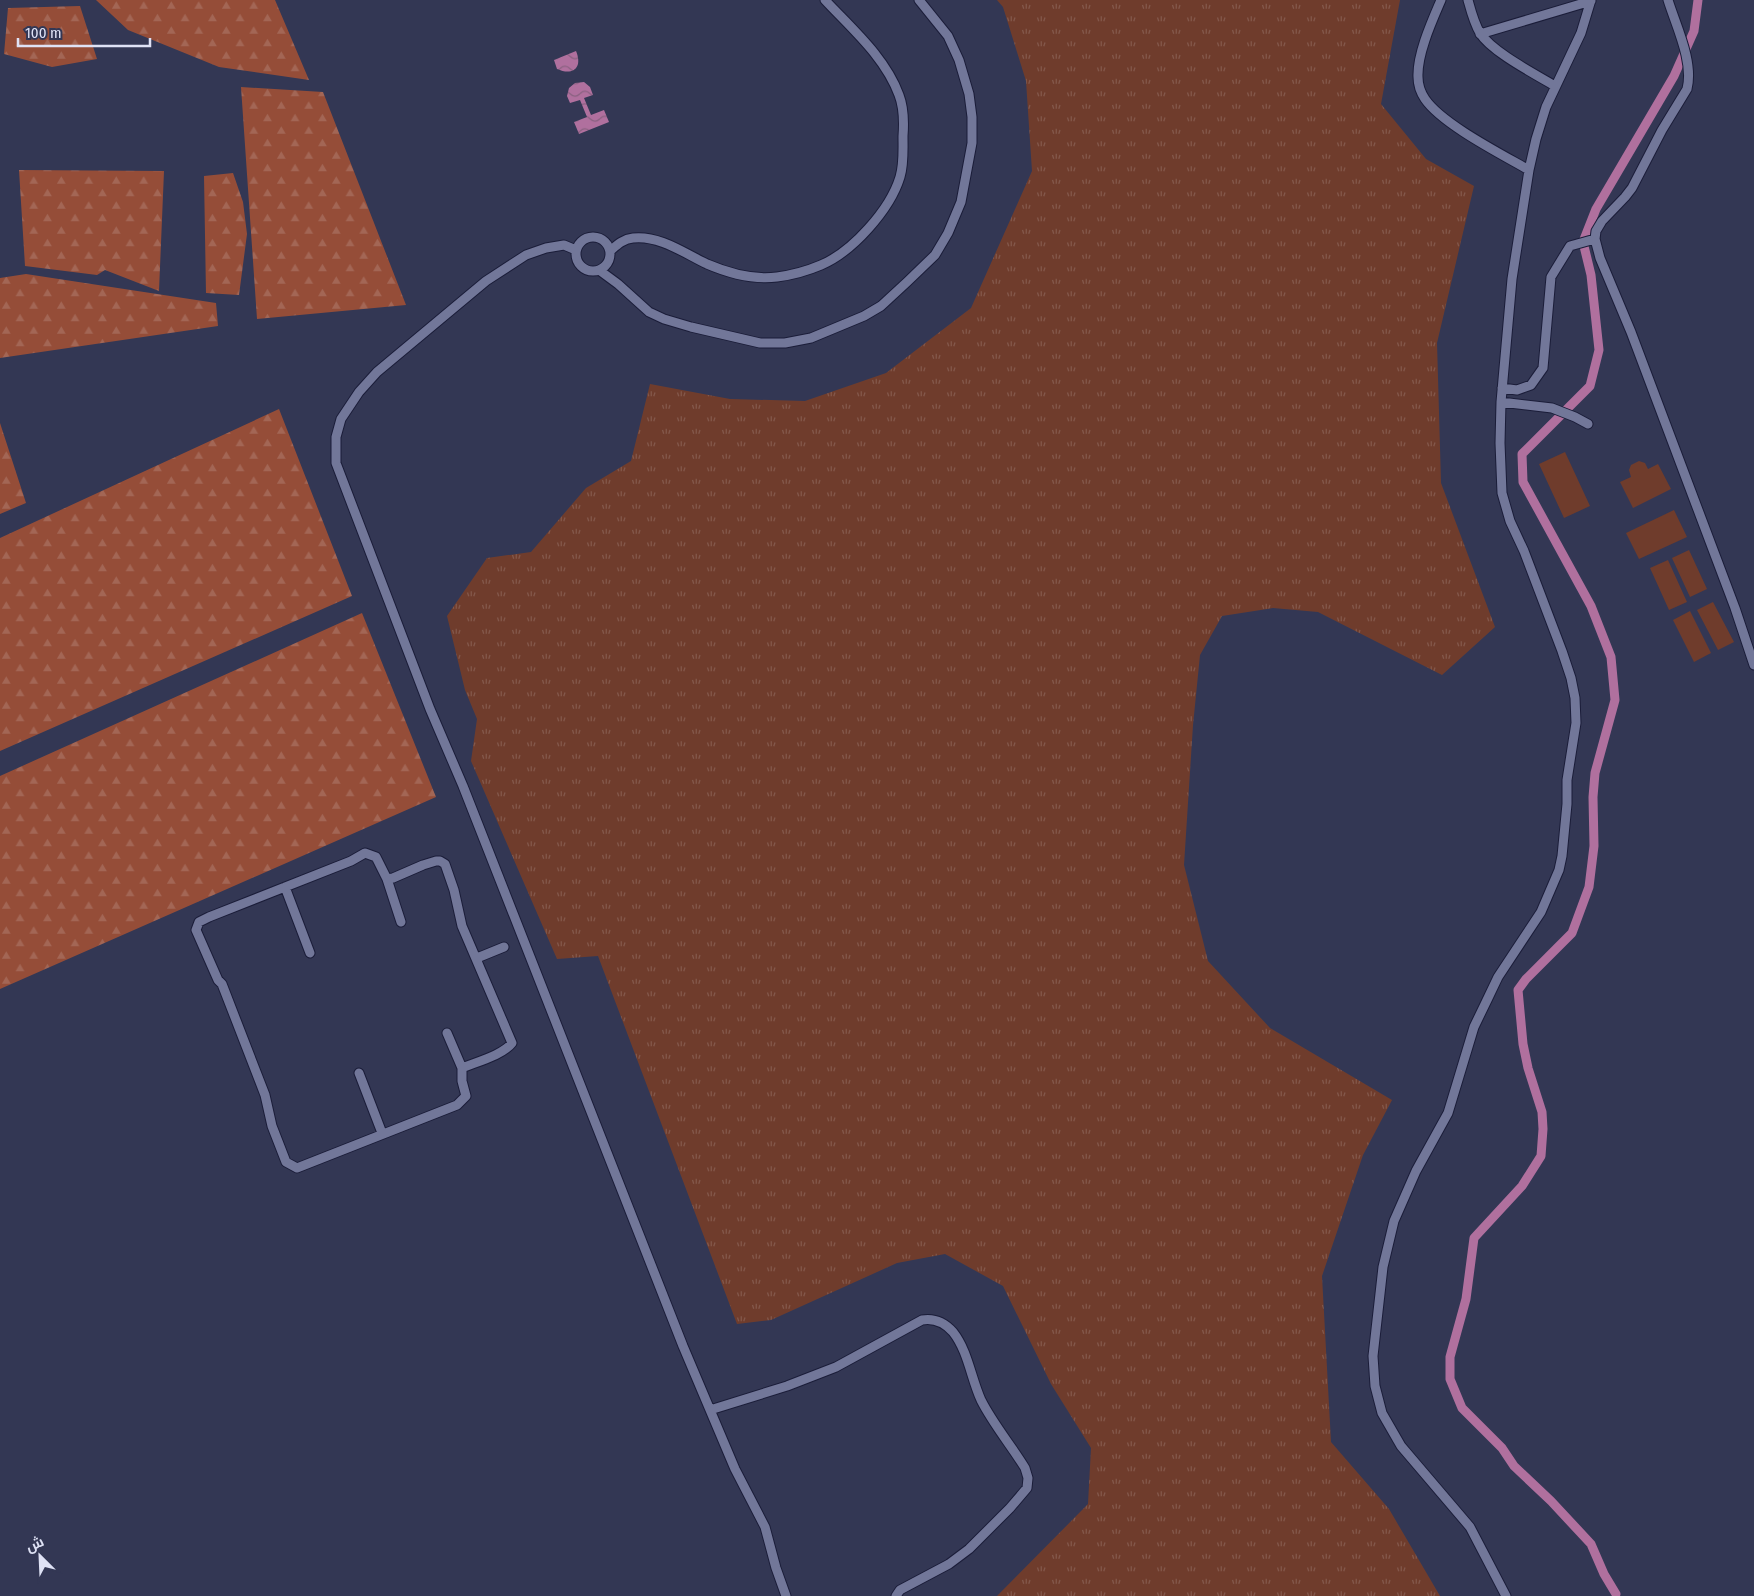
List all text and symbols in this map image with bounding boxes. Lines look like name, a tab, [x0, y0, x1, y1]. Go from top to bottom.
scale bar	[18, 15, 150, 47]
text: 100 m	[25, 24, 62, 42]
north arrow	[15, 1531, 65, 1581]
text: ش	[23, 1533, 47, 1556]

